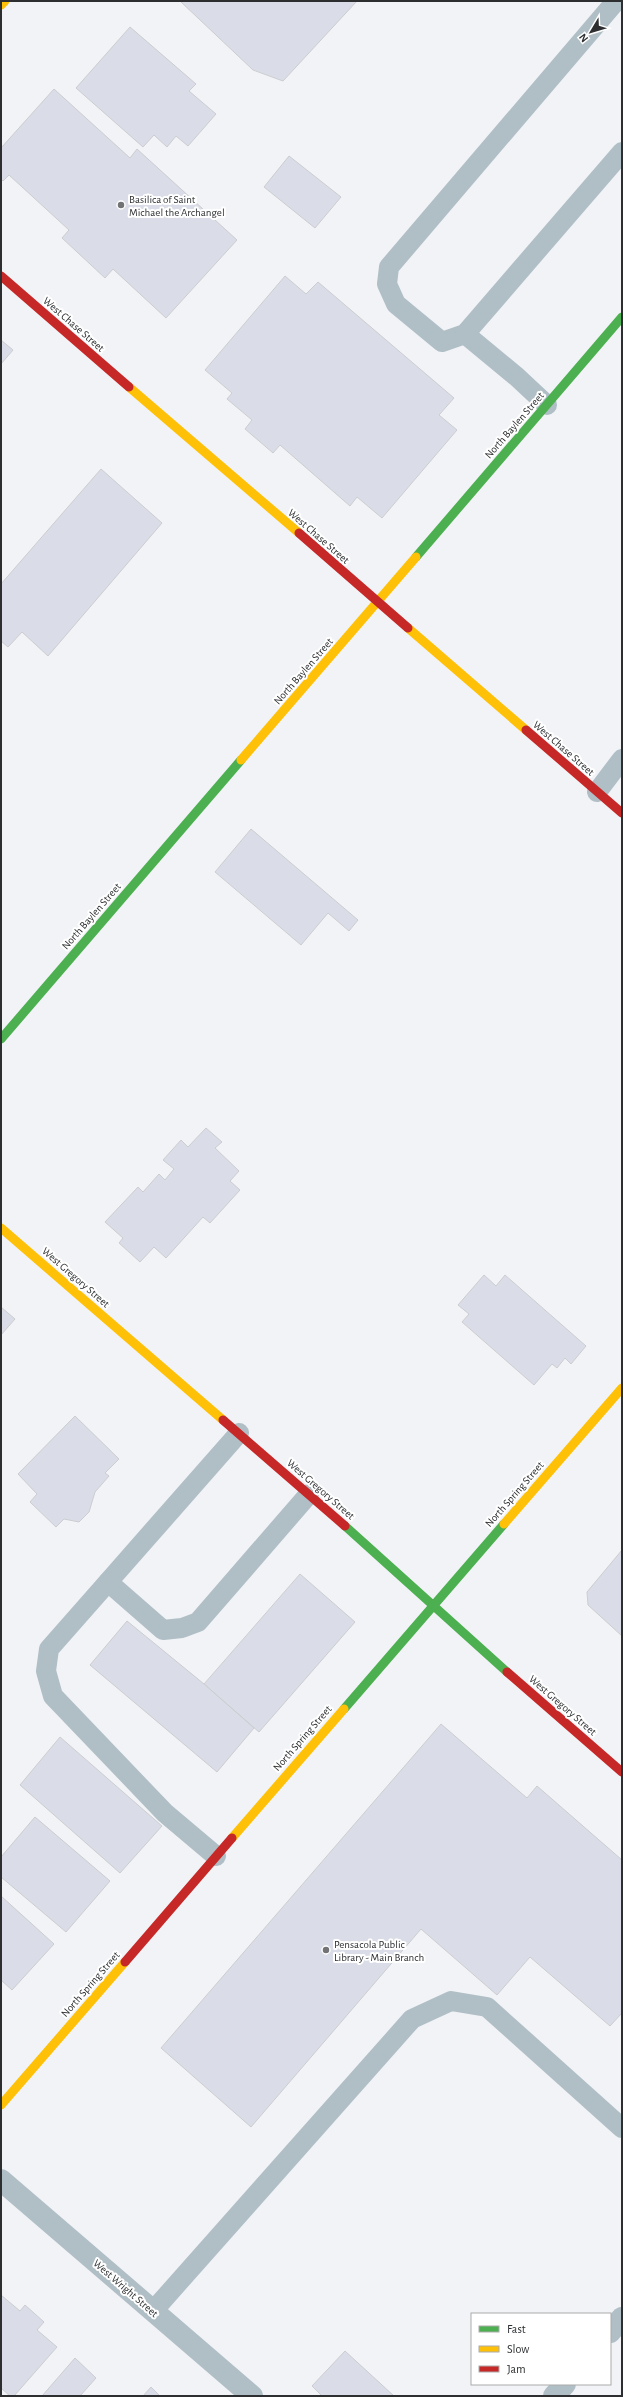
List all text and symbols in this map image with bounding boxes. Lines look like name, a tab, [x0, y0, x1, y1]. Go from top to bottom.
north arrow	[571, 12, 611, 52]
text: N	[577, 31, 590, 44]
place label: Basilica of Saint Michael the Archangel	[129, 194, 225, 218]
marker: Basilica of Saint Michael the Archangel	[116, 200, 126, 210]
street label: West Chase Street	[41, 295, 107, 354]
street label: North Baylen Street	[483, 390, 546, 461]
street label: West Chase Street	[286, 507, 352, 566]
street label: North Baylen Street	[272, 636, 335, 707]
street label: West Chase Street	[531, 719, 597, 778]
street label: North Baylen Street	[60, 881, 123, 952]
street label: West Gregory Street	[40, 1245, 112, 1310]
street label: West Gregory Street	[285, 1457, 357, 1522]
street label: North Spring Street	[483, 1459, 546, 1529]
street label: West Gregory Street	[527, 1673, 599, 1738]
street label: North Spring Street	[271, 1703, 334, 1773]
place label: Pensacola Public Library - Main Branch	[334, 1939, 424, 1963]
marker: Pensacola Public Library - Main Branch	[321, 1945, 331, 1955]
street label: North Spring Street	[59, 1949, 122, 2019]
street label: West Wright Street	[91, 2257, 160, 2320]
legend	[471, 2313, 611, 2385]
text: Fast	[507, 2323, 526, 2335]
text: Slow	[507, 2343, 529, 2355]
text: Jam	[507, 2363, 526, 2375]

